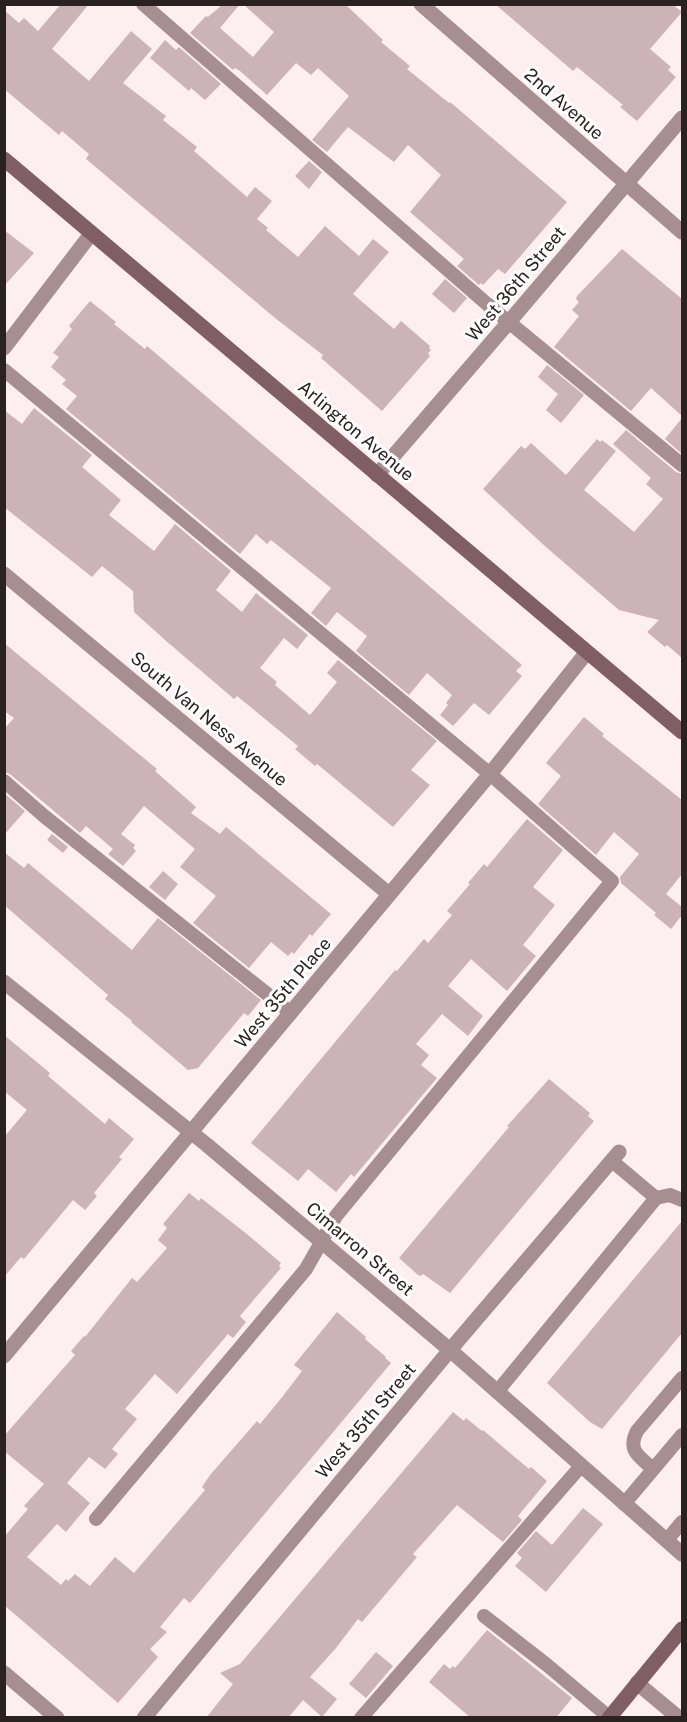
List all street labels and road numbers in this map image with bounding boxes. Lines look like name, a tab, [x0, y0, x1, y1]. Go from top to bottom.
street label: 2nd Avenue	[520, 64, 608, 144]
street label: West 36th Street	[461, 222, 570, 345]
street label: Arlington Avenue	[294, 376, 419, 485]
street label: South Van Ness Avenue	[127, 647, 292, 790]
street label: West 35th Place	[230, 933, 335, 1052]
street label: Cimarron Street	[302, 1198, 418, 1300]
street label: West 35th Street	[311, 1359, 420, 1483]

